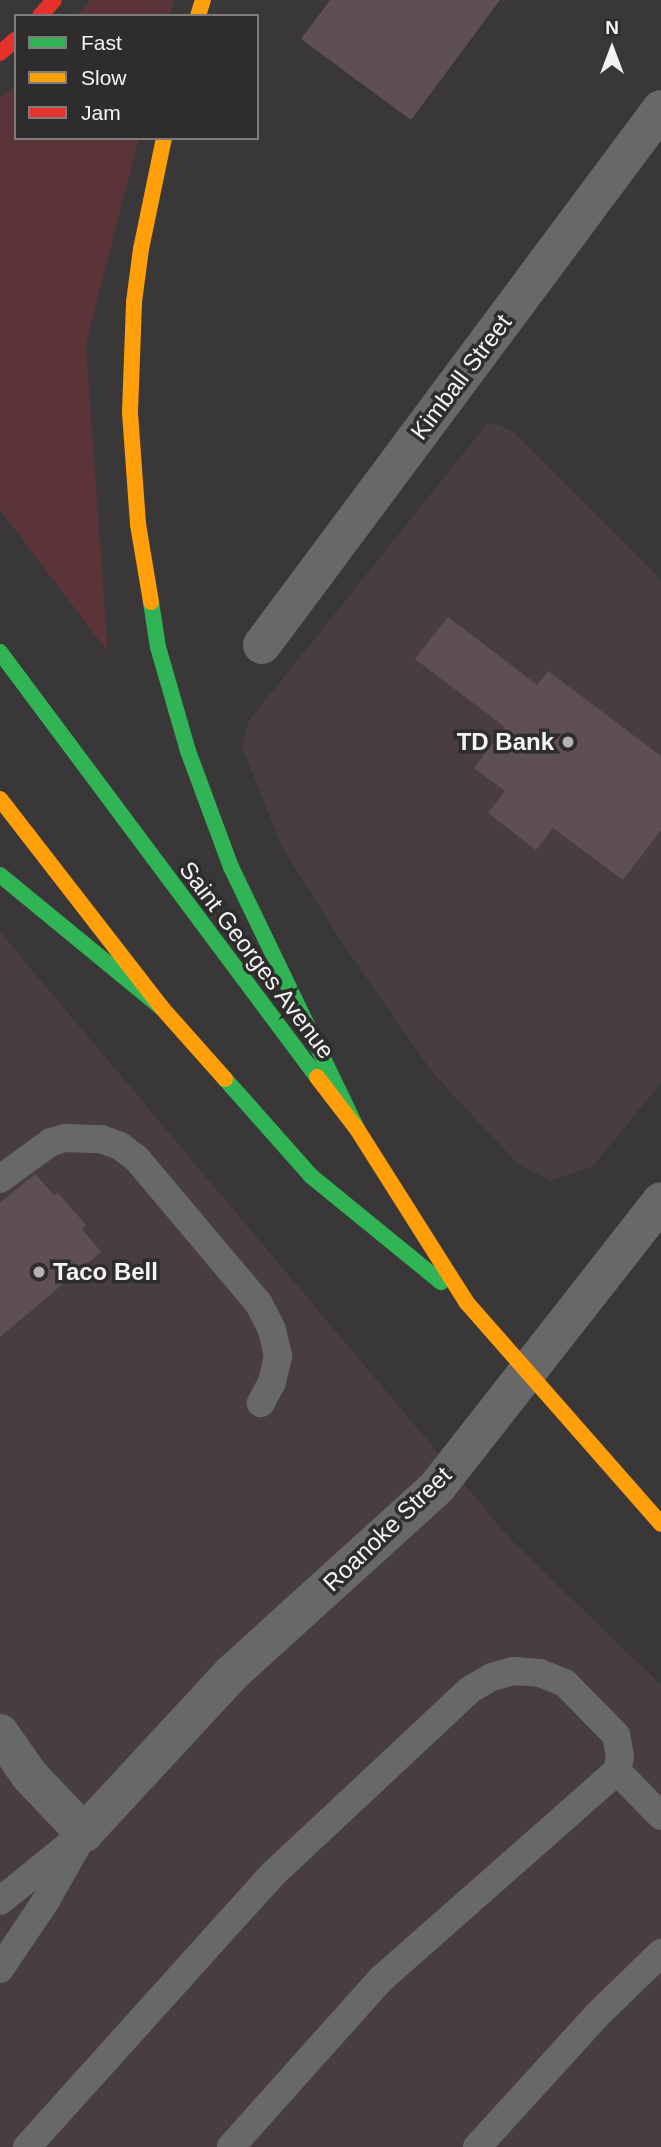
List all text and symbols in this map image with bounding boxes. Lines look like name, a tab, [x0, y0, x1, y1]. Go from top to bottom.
legend	[14, 14, 259, 140]
north arrow	[577, 14, 647, 84]
text: N	[605, 17, 619, 38]
text: Fast	[81, 31, 122, 54]
text: Slow	[81, 66, 127, 89]
text: Jam	[81, 101, 121, 124]
street label: Kimball Street	[405, 309, 517, 445]
place label: TD Bank	[457, 728, 554, 756]
marker: TD Bank	[560, 734, 576, 750]
street label: Saint Georges Avenue	[173, 855, 341, 1065]
place label: Taco Bell	[53, 1258, 158, 1286]
marker: Taco Bell	[31, 1264, 47, 1280]
street label: Roanoke Street	[317, 1461, 457, 1597]

